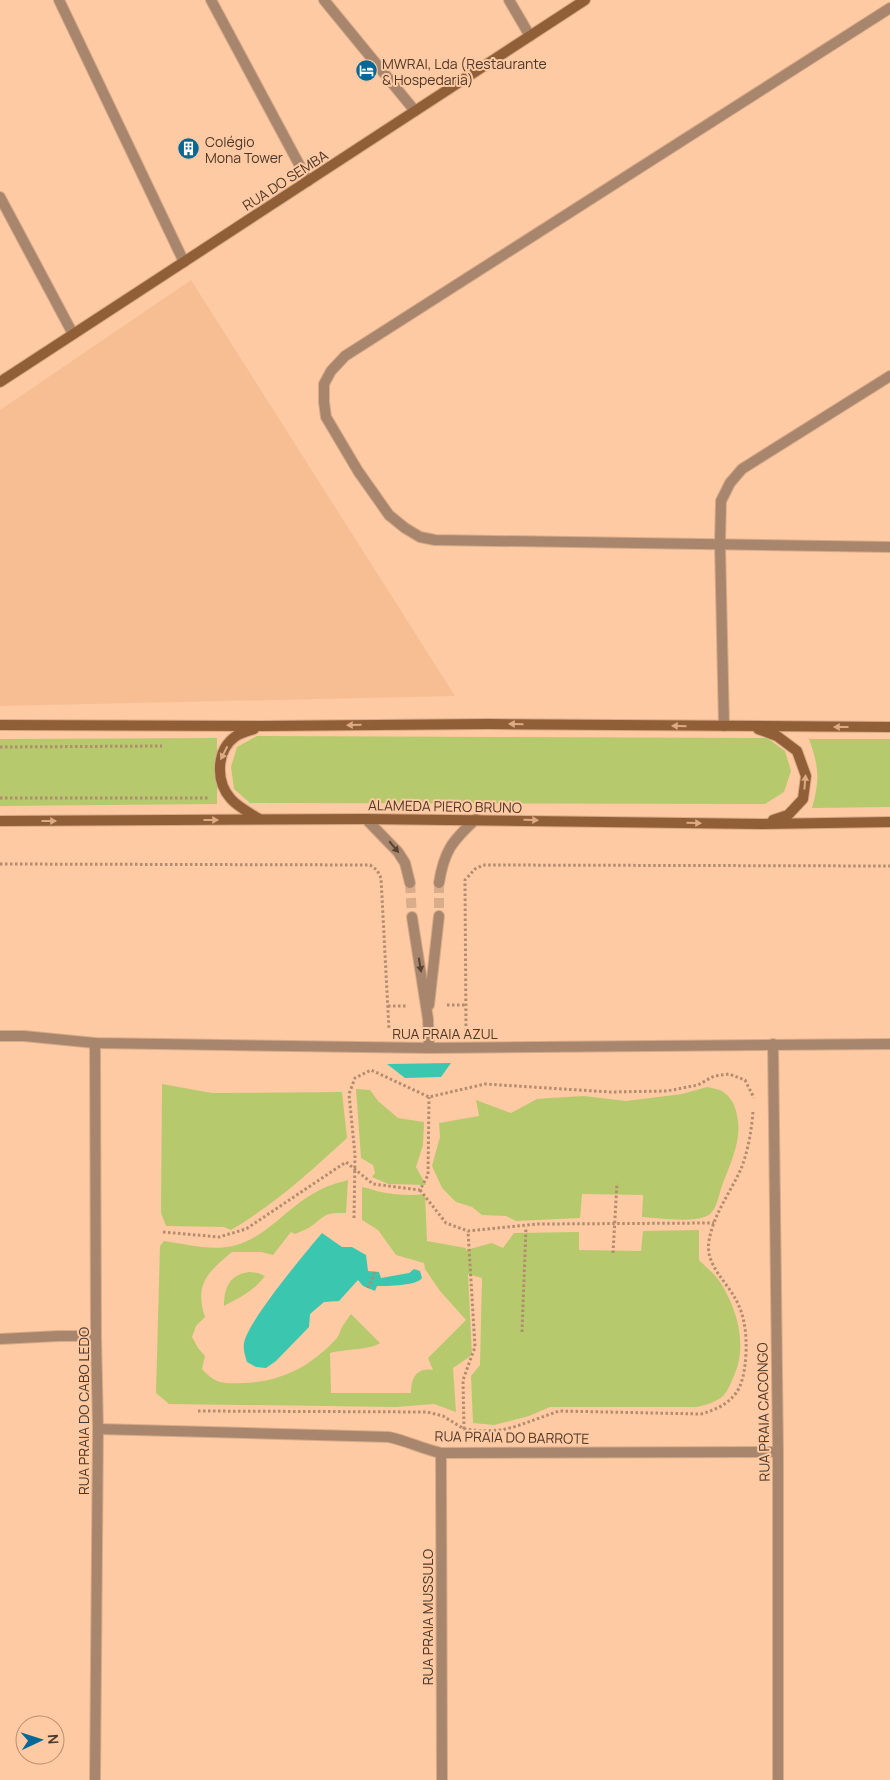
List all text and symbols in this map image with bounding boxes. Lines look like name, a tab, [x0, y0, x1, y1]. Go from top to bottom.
place label: MWRAI, Lda (Restaurante & Hospedaria)	[382, 54, 547, 89]
hotel icon: MWRAI, Lda (Restaurante & Hospedaria)	[354, 59, 378, 83]
place label: Colégio Mona Tower	[205, 132, 283, 167]
building icon: Colégio Mona Tower	[177, 137, 201, 161]
street label: RUA DO SEMBA	[239, 145, 331, 215]
one-way arrow	[508, 720, 524, 728]
one-way arrow	[346, 721, 362, 729]
one-way arrow	[671, 722, 687, 730]
one-way arrow	[833, 723, 849, 731]
one-way arrow	[220, 745, 228, 760]
one-way arrow	[801, 774, 809, 790]
street label: ALAMEDA PIERO BRUNO	[368, 795, 522, 817]
one-way arrow	[203, 816, 219, 824]
one-way arrow	[523, 816, 539, 824]
one-way arrow	[41, 817, 57, 825]
one-way arrow	[686, 819, 702, 827]
one-way arrow	[388, 841, 399, 854]
one-way arrow	[416, 957, 424, 973]
street label: RUA PRAIA AZUL	[392, 1024, 498, 1043]
street label: RUA PRAIA DO CABO LEDO	[74, 1327, 93, 1495]
street label: RUA PRAIA CACONGO	[752, 1342, 774, 1482]
street label: RUA PRAIA DO BARROTE	[435, 1426, 589, 1448]
street label: RUA PRAIA MUSSULO	[418, 1549, 437, 1685]
north arrow	[15, 1715, 65, 1765]
text: N	[44, 1733, 63, 1745]

